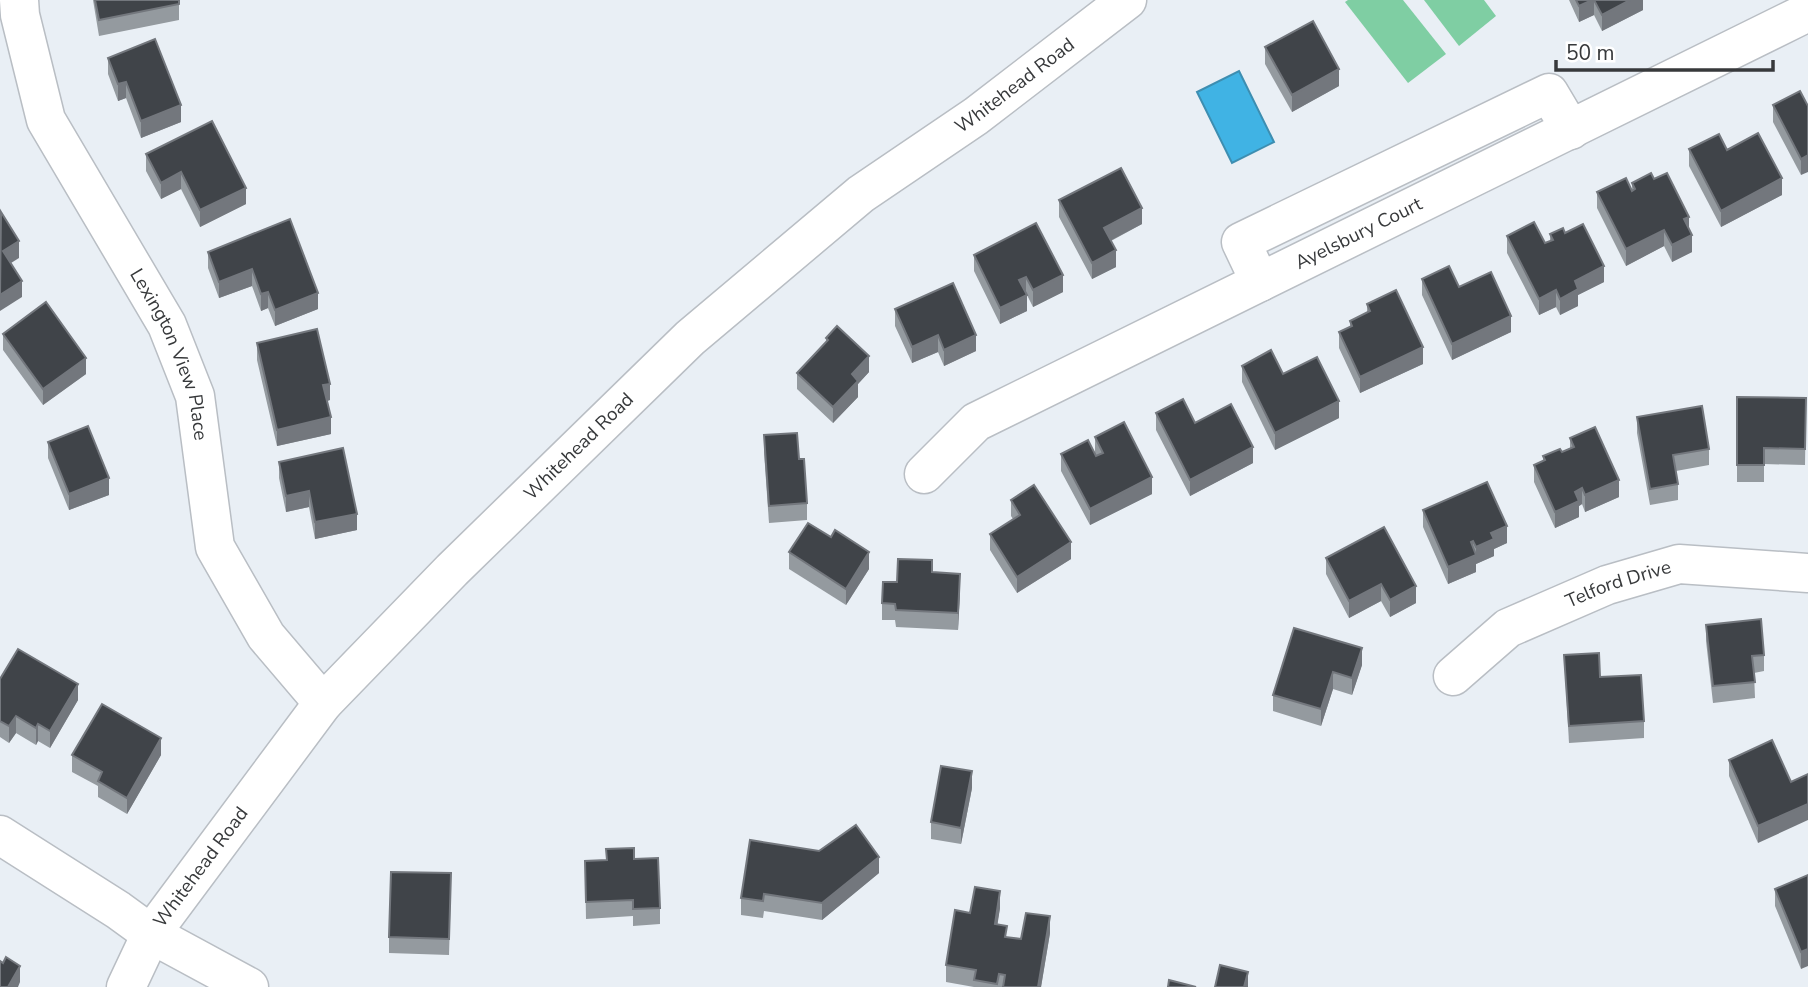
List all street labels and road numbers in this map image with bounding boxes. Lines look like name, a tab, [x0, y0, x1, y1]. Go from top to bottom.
street label: Whitehead Road	[950, 32, 1080, 140]
street label: Ayelsbury Court	[1290, 191, 1427, 276]
street label: Lexington View Place	[124, 264, 214, 442]
street label: Whitehead Road	[518, 387, 639, 506]
street label: Telford Drive	[1562, 554, 1674, 614]
street label: Whitehead Road	[147, 802, 254, 933]

